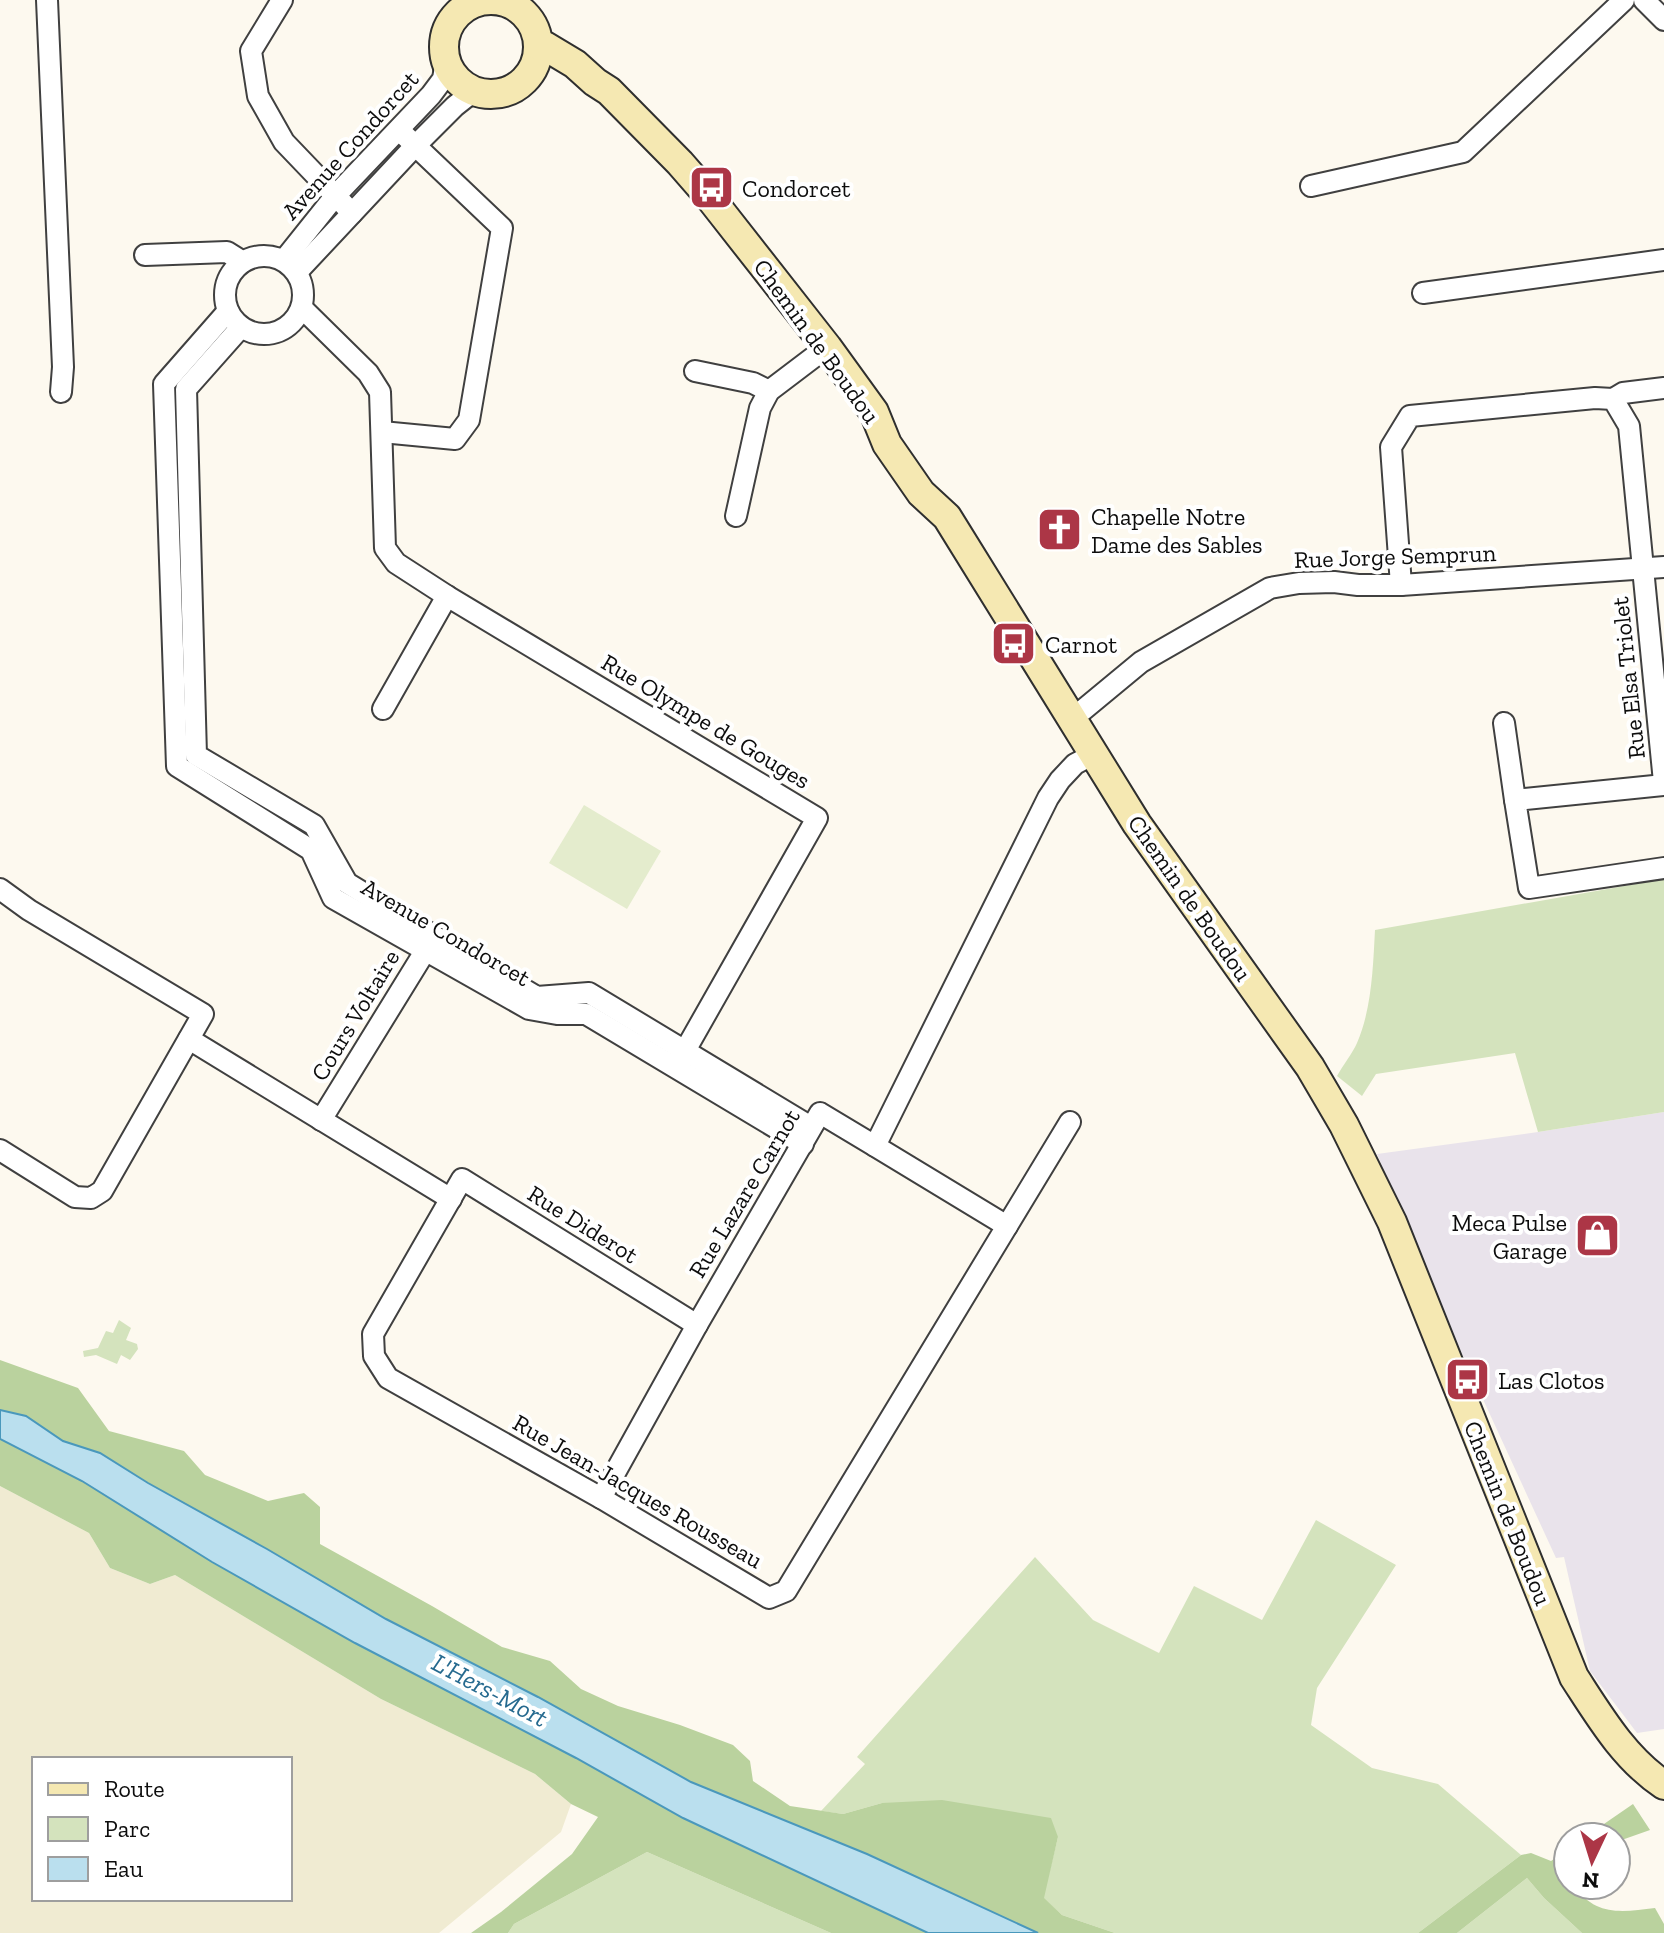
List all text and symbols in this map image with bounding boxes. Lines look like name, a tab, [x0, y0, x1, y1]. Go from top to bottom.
street label: Avenue Condorcet	[276, 65, 424, 225]
bus stop icon: Condorcet	[687, 164, 735, 212]
place label: Condorcet	[742, 174, 851, 203]
street label: Chemin de Boudou	[748, 253, 887, 429]
place label: Chapelle Notre Dame des Sables	[1091, 502, 1263, 559]
church icon: Chapelle Notre Dame des Sables	[1036, 506, 1084, 554]
street label: Rue Jorge Semprun	[1293, 538, 1497, 574]
street label: Rue Elsa Triolet	[1605, 595, 1651, 760]
bus stop icon: Carnot	[990, 620, 1038, 668]
place label: Carnot	[1045, 630, 1117, 659]
street label: Rue Olympe de Gouges	[596, 647, 816, 795]
street label: Chemin de Boudou	[1122, 809, 1258, 987]
street label: Avenue Condorcet	[357, 872, 536, 992]
street label: Cours Voltaire	[305, 944, 405, 1086]
street label: Rue Lazare Carnot	[682, 1103, 806, 1282]
street label: Rue Diderot	[523, 1179, 644, 1269]
place label: Meca Pulse Garage	[1452, 1208, 1567, 1265]
shop icon: Meca Pulse Garage	[1574, 1212, 1622, 1260]
bus stop icon: Las Clotos	[1443, 1356, 1491, 1404]
place label: Las Clotos	[1498, 1366, 1605, 1395]
street label: Rue Jean-Jacques Rousseau	[508, 1408, 768, 1575]
street label: Chemin de Boudou	[1458, 1417, 1558, 1610]
water label: L'Hers-Mort	[427, 1646, 553, 1734]
legend	[32, 1757, 292, 1901]
text: Route	[104, 1774, 164, 1803]
text: Parc	[104, 1814, 150, 1843]
north arrow	[1552, 1821, 1632, 1901]
text: Eau	[104, 1854, 144, 1883]
text: N	[1581, 1866, 1600, 1895]

